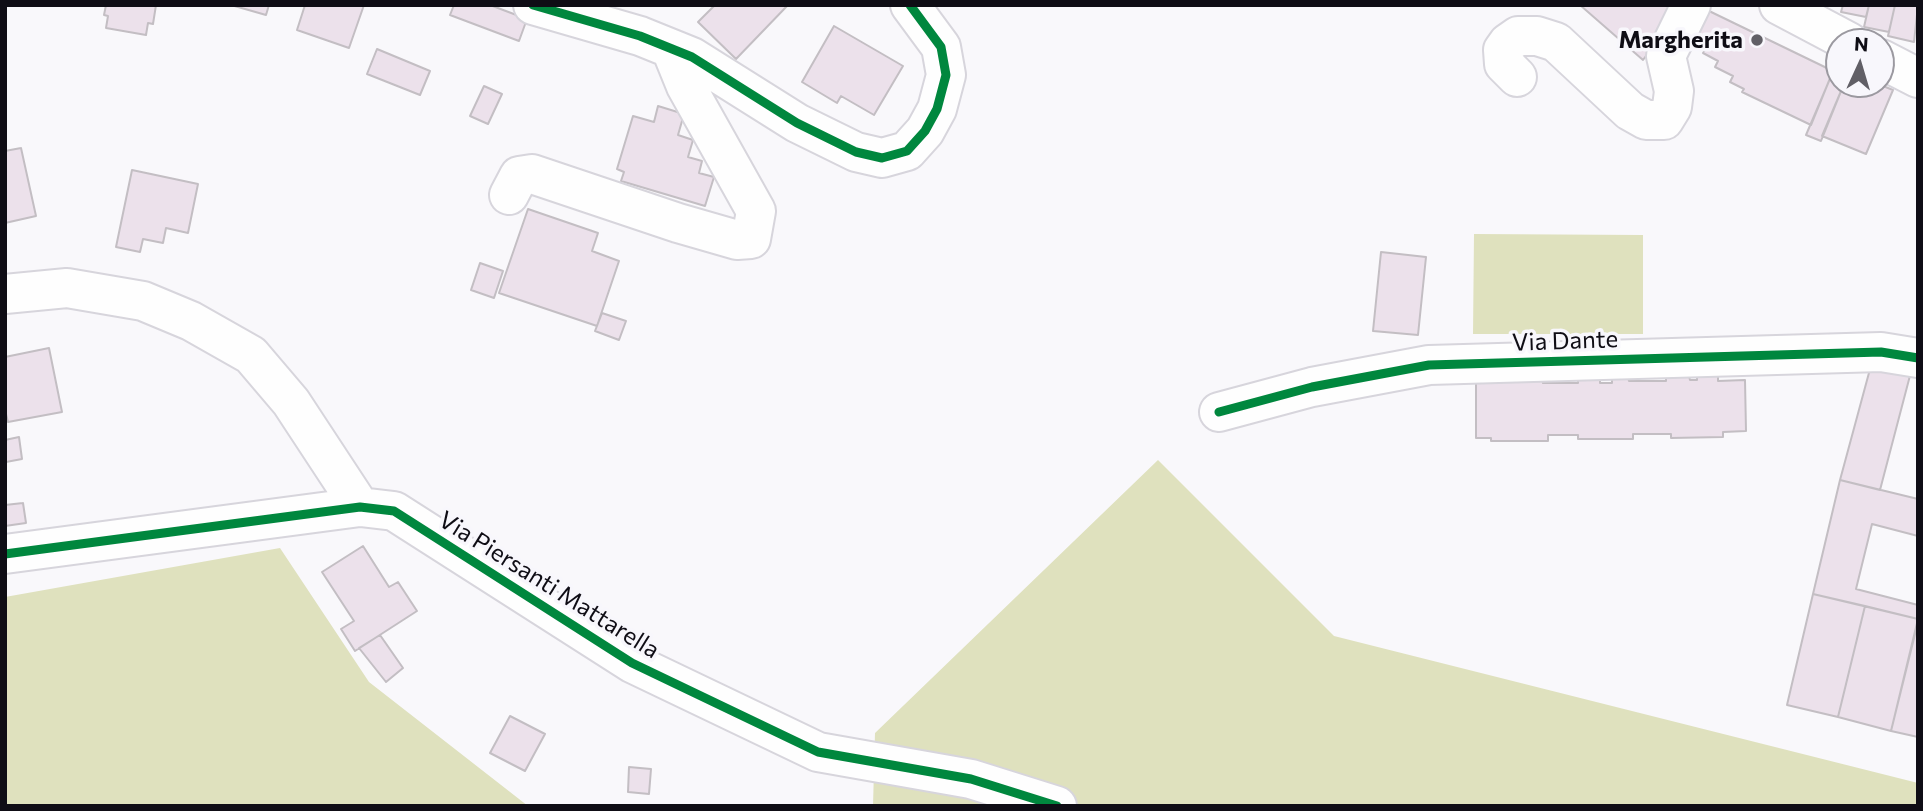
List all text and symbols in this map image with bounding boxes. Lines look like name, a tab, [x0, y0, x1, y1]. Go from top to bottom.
place label: Margherita	[1618, 26, 1743, 54]
north arrow	[1825, 28, 1895, 98]
marker: Margherita	[1749, 32, 1765, 48]
text: N	[1853, 32, 1869, 56]
street label: Via Dante	[1511, 325, 1619, 357]
street label: Via Piersanti Mattarella	[433, 505, 665, 665]

